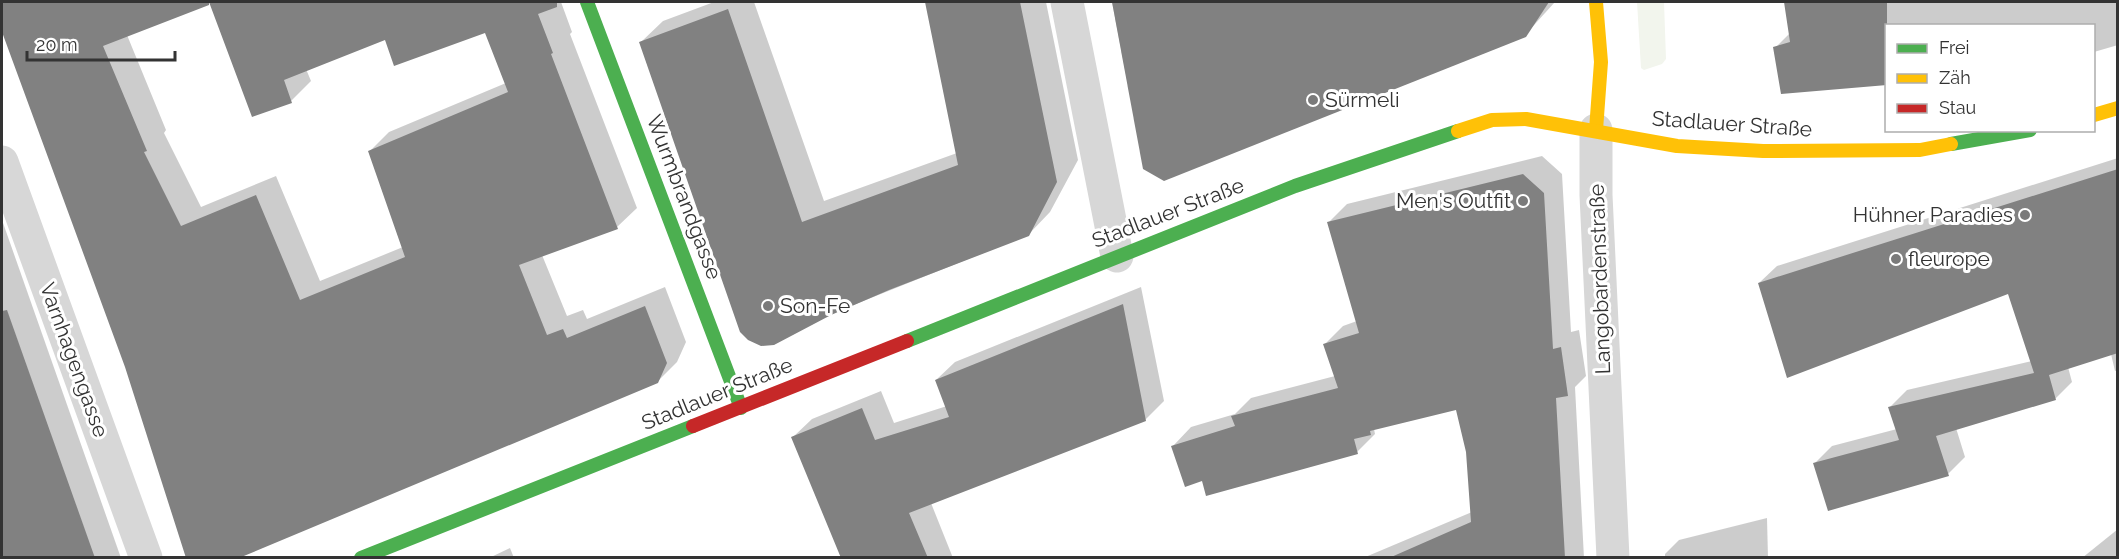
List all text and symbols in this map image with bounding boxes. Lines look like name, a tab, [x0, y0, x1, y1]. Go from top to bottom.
scale bar	[27, 24, 176, 62]
legend	[1885, 24, 2095, 132]
text: 20 m	[36, 34, 78, 55]
text: Frei	[1939, 37, 1969, 58]
text: Zäh	[1939, 67, 1971, 88]
place label: Sürmeli	[1325, 87, 1400, 112]
marker: Sürmeli	[1306, 93, 1320, 107]
text: Stau	[1939, 97, 1976, 118]
street label: Stadlauer Straße	[1651, 105, 1813, 142]
street label: Wurmbrandgasse	[642, 111, 727, 283]
street label: Stadlauer Straße	[1088, 172, 1247, 253]
street label: Langobardenstraße	[1584, 183, 1615, 375]
place label: Men's Outfit	[1396, 188, 1511, 213]
marker: Men's Outfit	[1516, 194, 1530, 208]
place label: Hühner Paradies	[1853, 202, 2013, 227]
marker: Hühner Paradies	[2018, 208, 2032, 222]
place label: fleurope	[1908, 246, 1990, 271]
marker: fleurope	[1889, 252, 1903, 266]
street label: Varnhagengasse	[35, 279, 114, 440]
place label: Son-Fe	[780, 293, 850, 318]
marker: Son-Fe	[761, 299, 775, 313]
street label: Stadlauer Straße	[638, 352, 796, 435]

